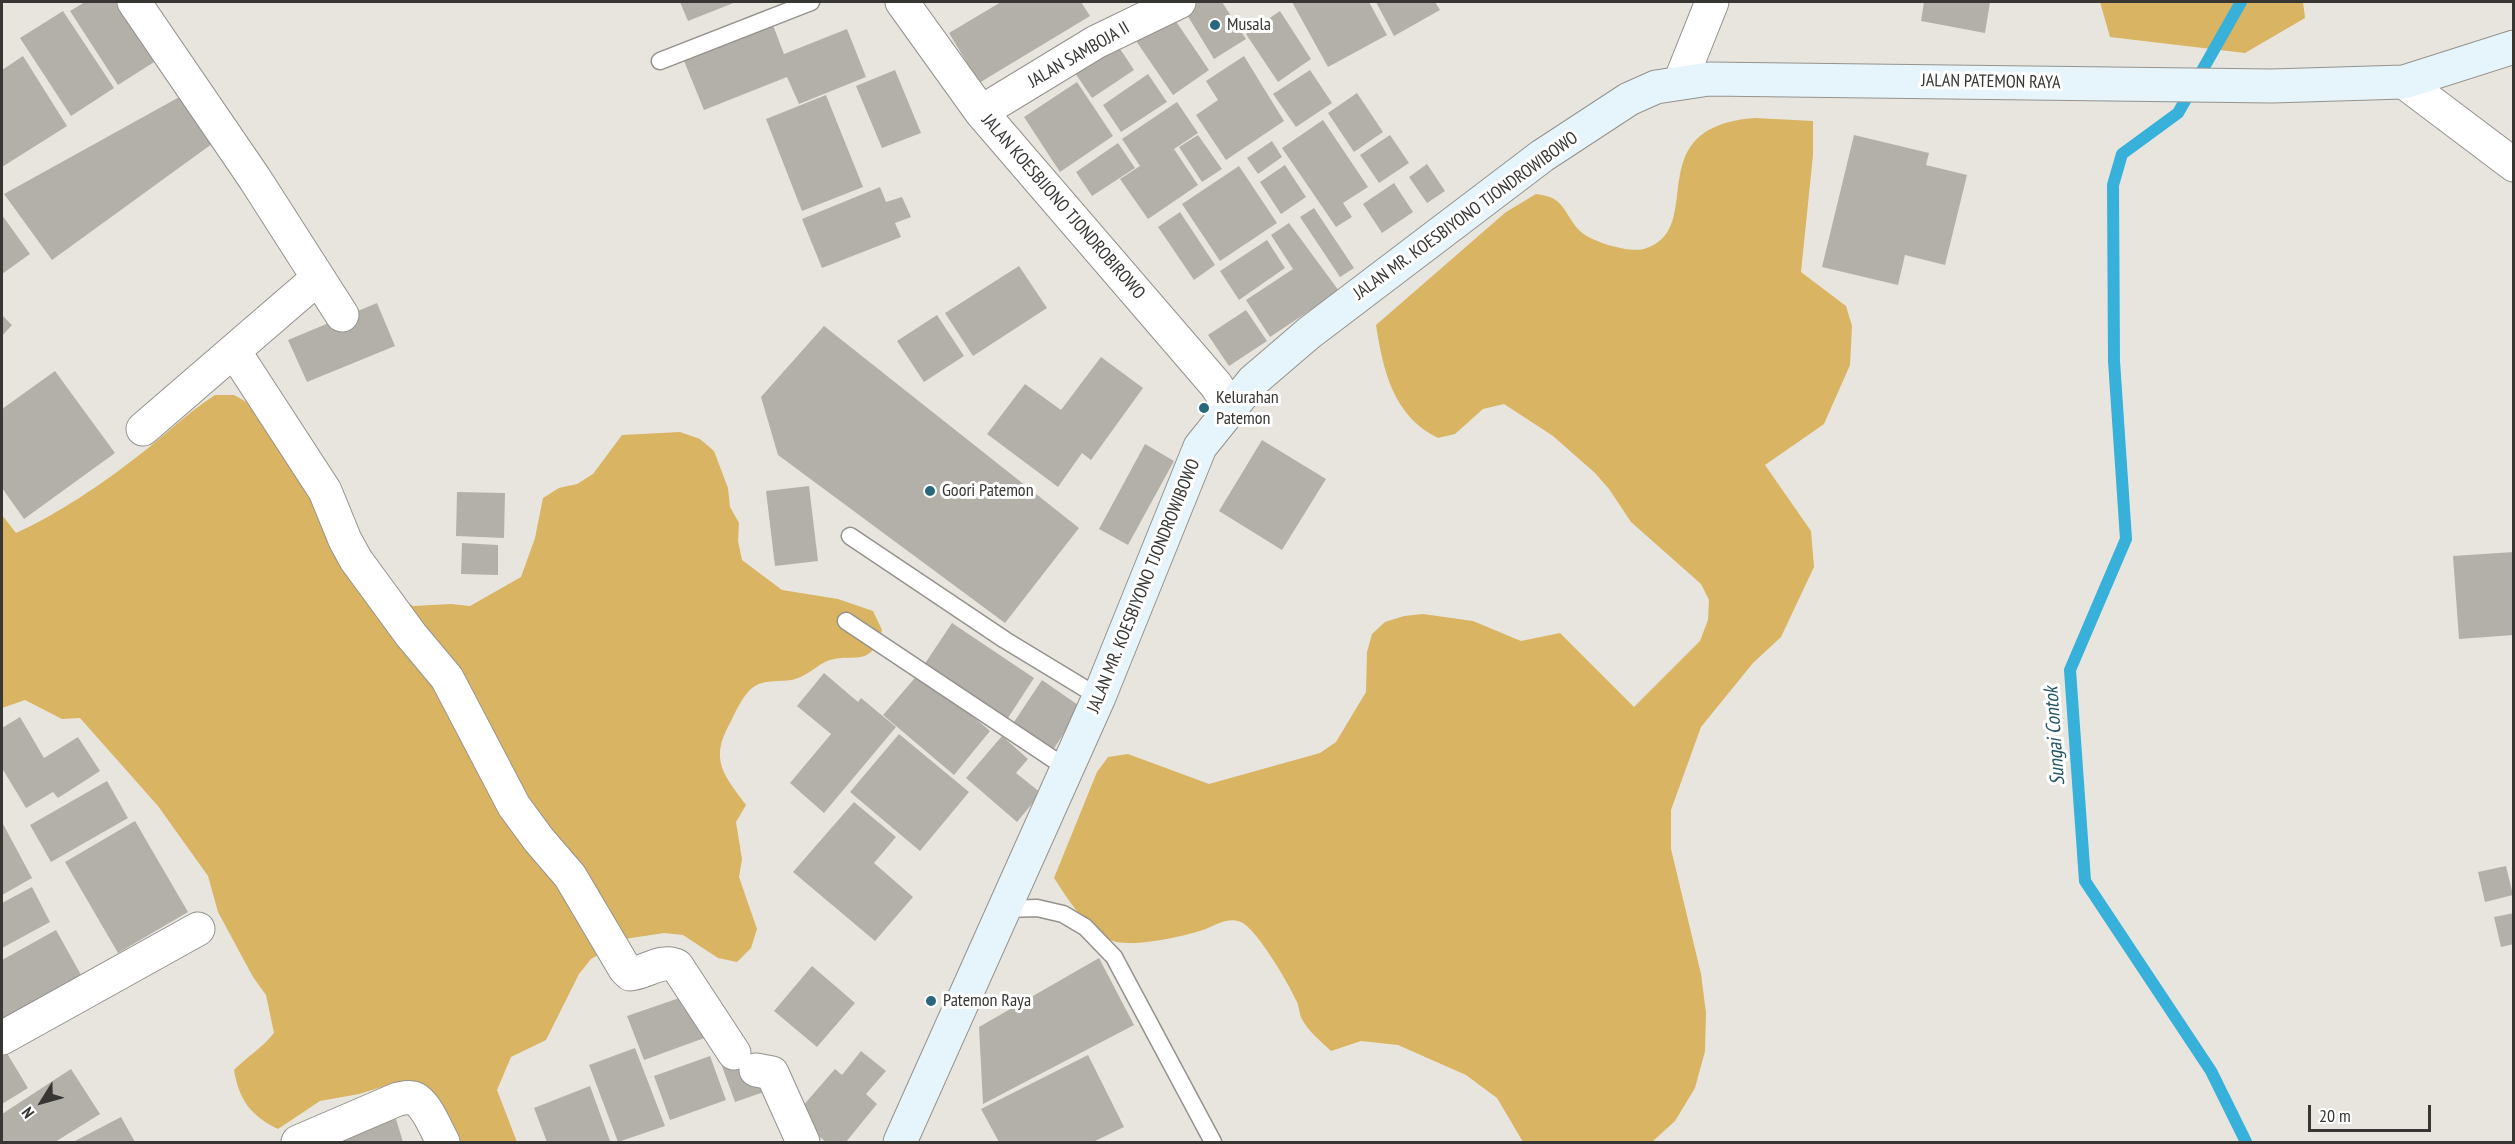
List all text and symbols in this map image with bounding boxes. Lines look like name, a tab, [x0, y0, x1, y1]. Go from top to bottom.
place label: Musala	[1227, 14, 1271, 36]
street label: JALAN SAMBOJA II	[1024, 17, 1134, 93]
marker: Musala	[1208, 18, 1222, 32]
street label: JALAN PATEMON RAYA	[1921, 70, 2061, 94]
street label: JALAN KOESBIJONO TJONDROBIROWO	[977, 110, 1149, 304]
street label: JALAN MR. KOESBIYONO TJONDROWIBOWO	[1350, 127, 1582, 305]
place label: Kelurahan Patemon	[1216, 387, 1279, 430]
marker: Kelurahan Patemon	[1197, 401, 1211, 415]
street label: JALAN MR. KOESBIYONO TJONDROWIBOWO	[1083, 456, 1205, 716]
place label: Goori Patemon	[942, 480, 1034, 502]
marker: Goori Patemon	[923, 484, 937, 498]
water label: Sungai Contok	[2040, 686, 2070, 786]
place label: Patemon Raya	[943, 990, 1031, 1012]
marker: Patemon Raya	[924, 994, 938, 1008]
north arrow	[12, 1072, 72, 1132]
scale bar	[2311, 1093, 2434, 1131]
text: N	[17, 1103, 38, 1122]
text: 20 m	[2319, 1104, 2351, 1127]

